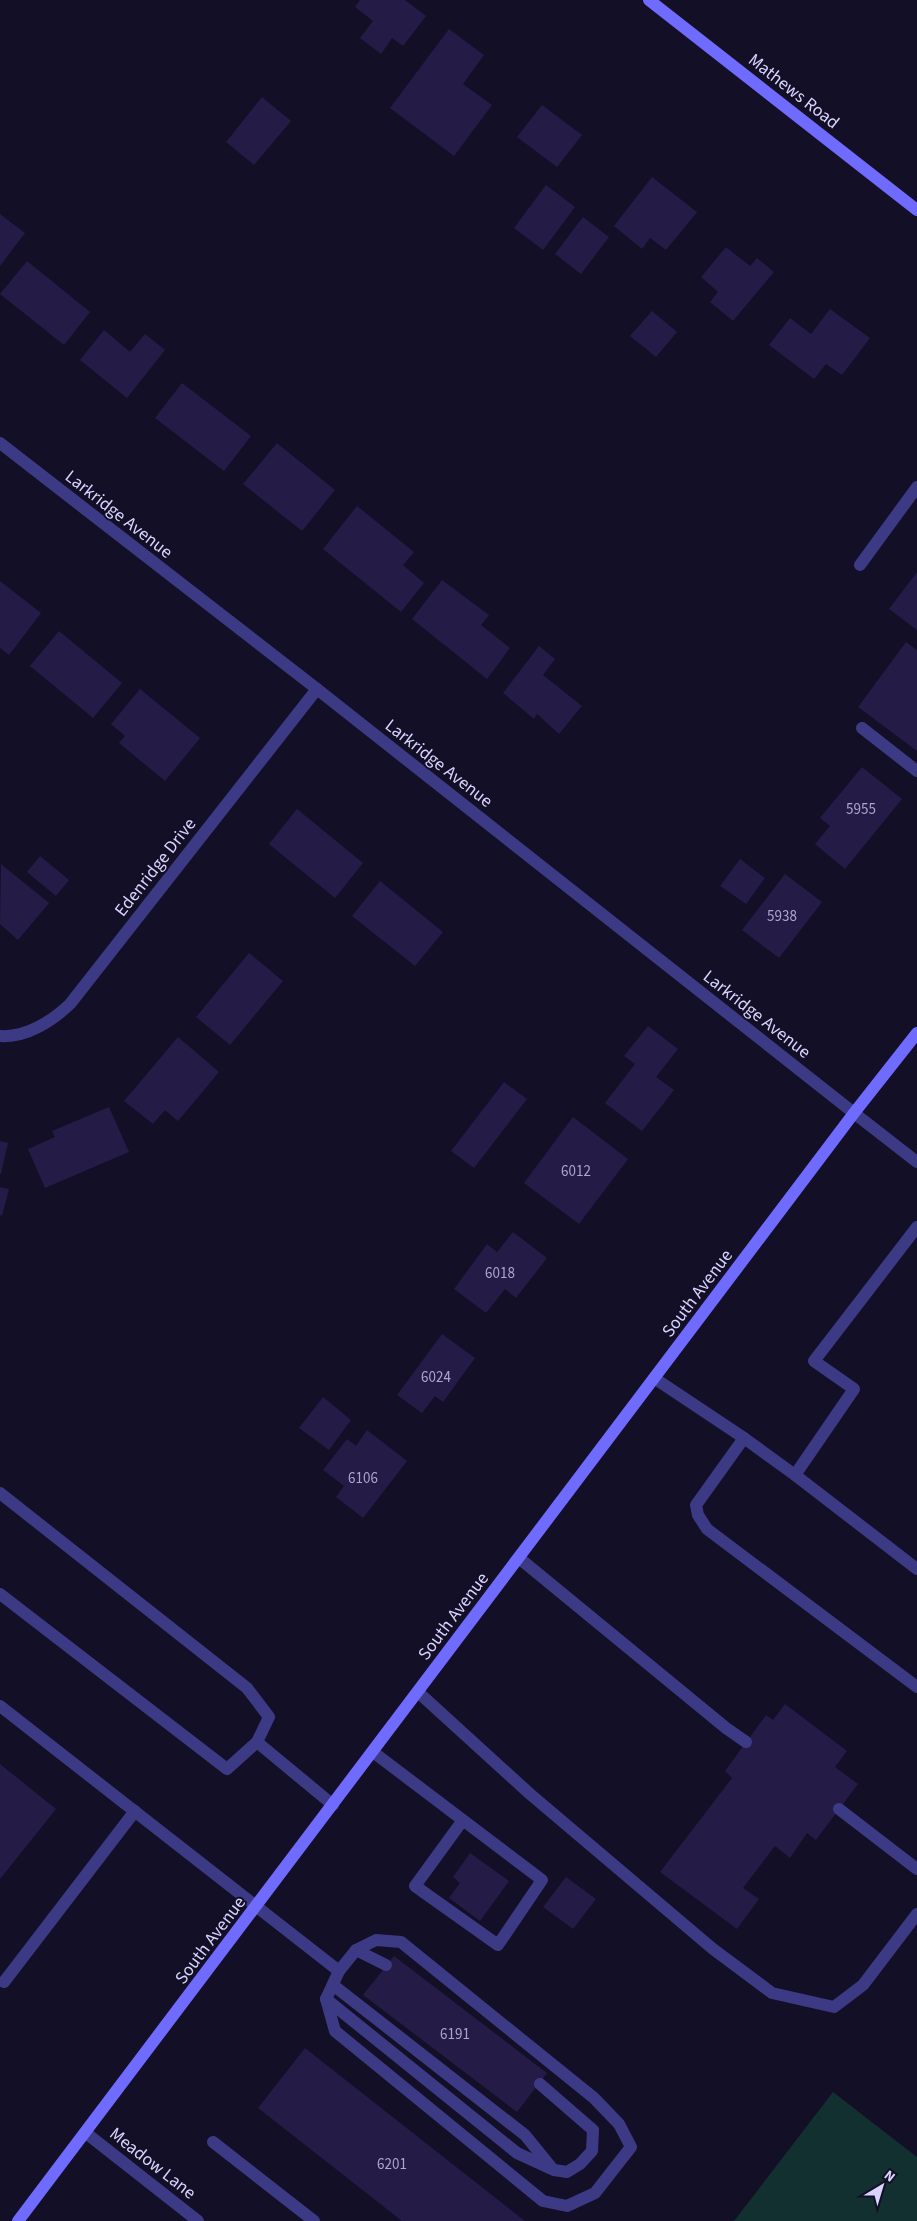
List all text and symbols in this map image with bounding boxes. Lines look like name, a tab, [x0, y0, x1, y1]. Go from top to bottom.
street label: Mathews Road	[743, 48, 845, 135]
street label: Larkridge Avenue	[60, 464, 178, 564]
street label: Larkridge Avenue	[380, 713, 498, 813]
house number: 5955	[846, 799, 876, 820]
street label: Edenridge Drive	[109, 813, 202, 922]
house number: 5938	[767, 906, 797, 927]
street label: Larkridge Avenue	[698, 964, 816, 1064]
house number: 6012	[561, 1161, 591, 1182]
street label: South Avenue	[656, 1244, 739, 1342]
house number: 6018	[485, 1263, 515, 1284]
house number: 6024	[421, 1367, 451, 1388]
house number: 6106	[348, 1468, 378, 1489]
street label: South Avenue	[412, 1567, 495, 1665]
street label: South Avenue	[169, 1891, 252, 1989]
house number: 6191	[440, 2024, 470, 2045]
street label: Meadow Lane	[104, 2122, 201, 2205]
house number: 6201	[377, 2154, 407, 2175]
north arrow	[857, 2161, 907, 2211]
text: N	[880, 2166, 899, 2187]

